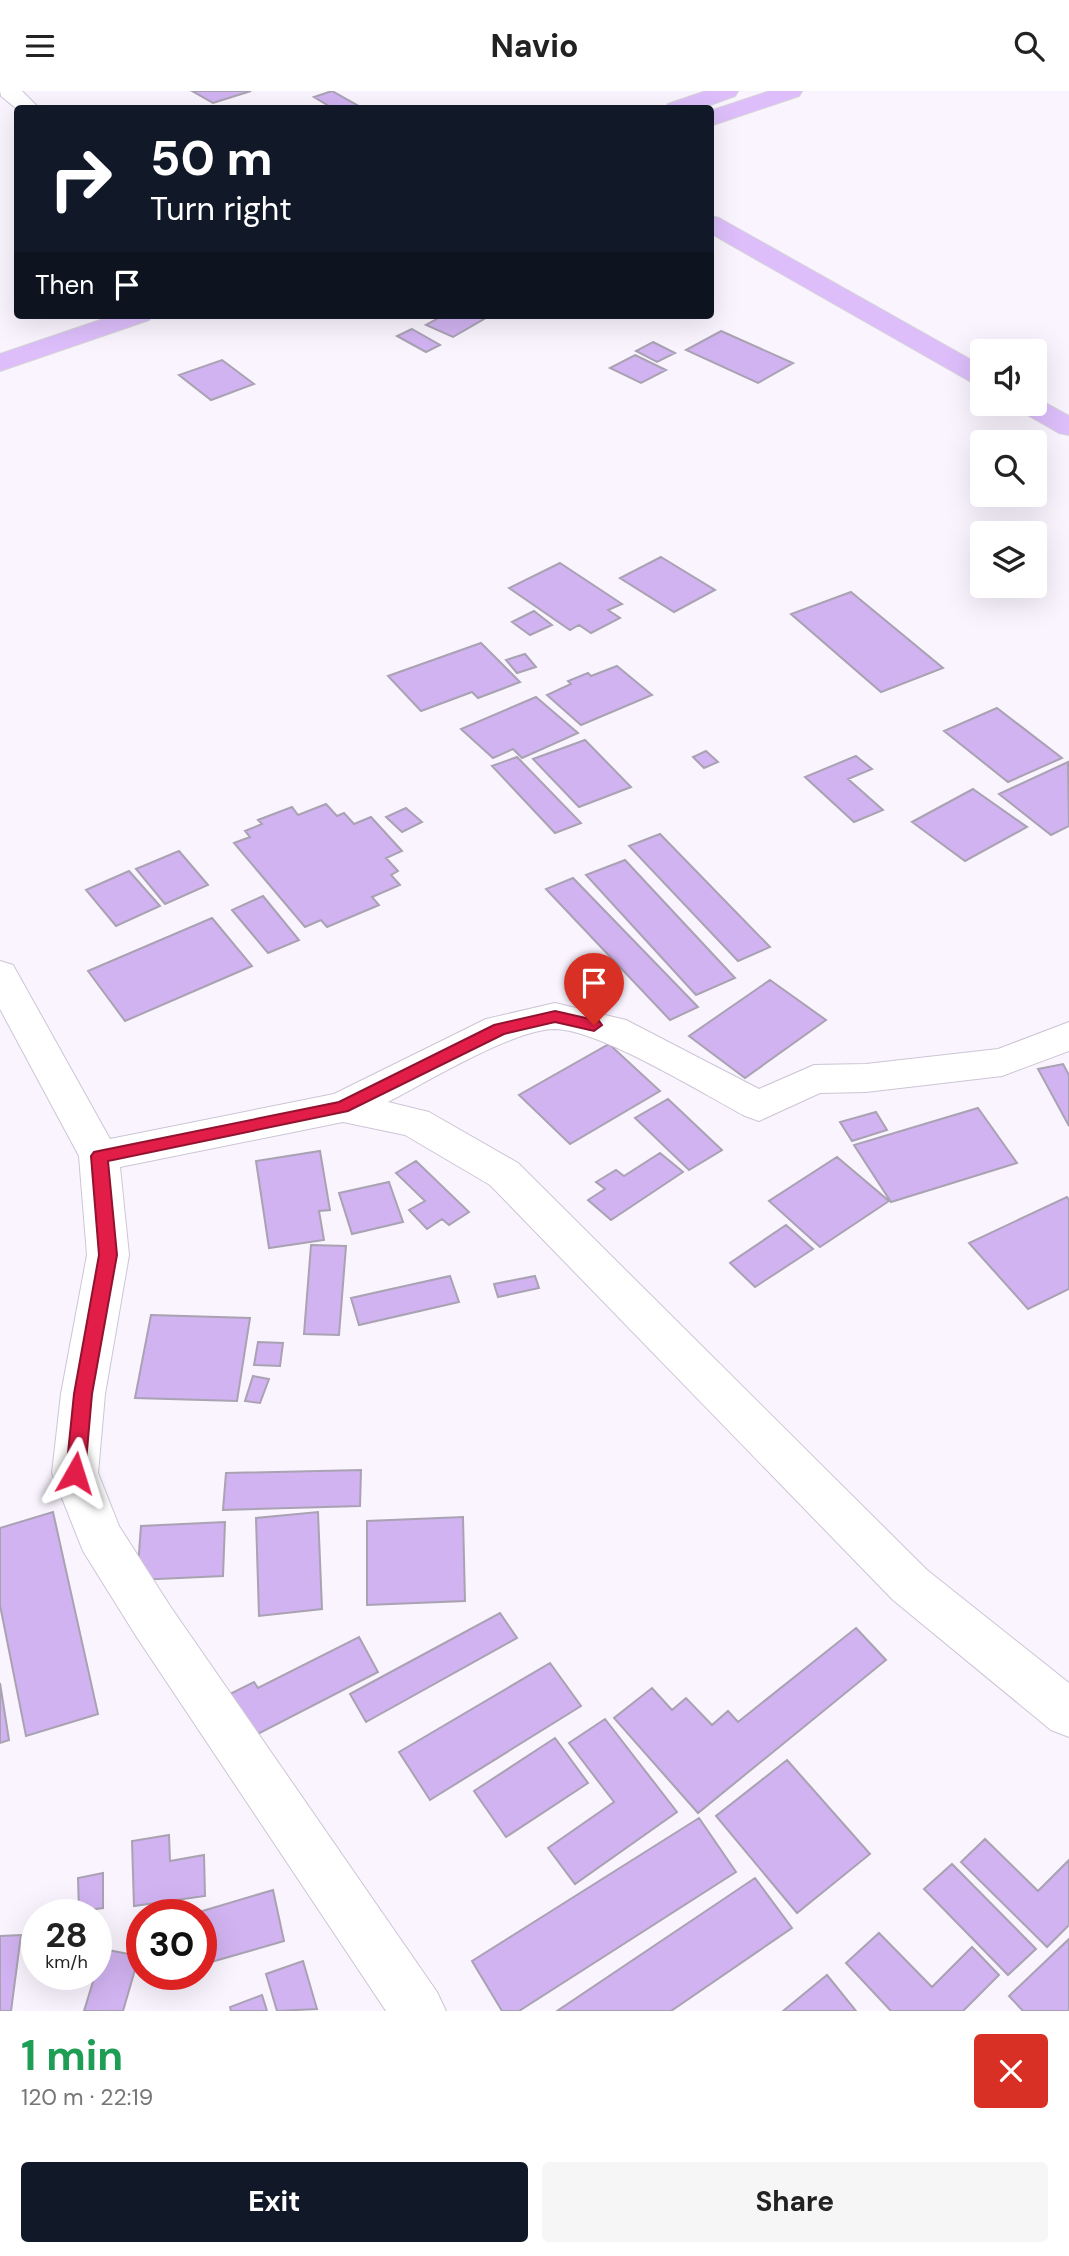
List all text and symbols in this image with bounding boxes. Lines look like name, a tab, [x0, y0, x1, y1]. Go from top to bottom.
text: Navio	[491, 25, 578, 67]
icon: menu	[21, 27, 59, 65]
icon: search	[1010, 27, 1048, 65]
text: 50 m	[150, 126, 273, 190]
icon: right	[35, 133, 126, 224]
text: Turn right	[150, 188, 292, 230]
icon: arrive	[108, 266, 146, 304]
text: Then	[35, 268, 94, 302]
map controls	[970, 339, 1047, 598]
button: sound	[970, 339, 1047, 416]
button: search	[970, 430, 1047, 507]
button: layers	[970, 521, 1047, 598]
pin	[564, 953, 624, 1025]
icon: arrive	[575, 964, 613, 1002]
position arrow	[38, 1436, 112, 1510]
speed limit sign: 30	[126, 1899, 217, 1990]
text: 28	[45, 1912, 88, 1958]
text: km/h	[45, 1950, 88, 1974]
text: 1 min	[21, 2028, 123, 2083]
button: close	[974, 2034, 1048, 2108]
text: 120 m · 22:19	[21, 2082, 153, 2112]
button: Exit	[21, 2162, 528, 2242]
button: Share	[542, 2162, 1048, 2242]

